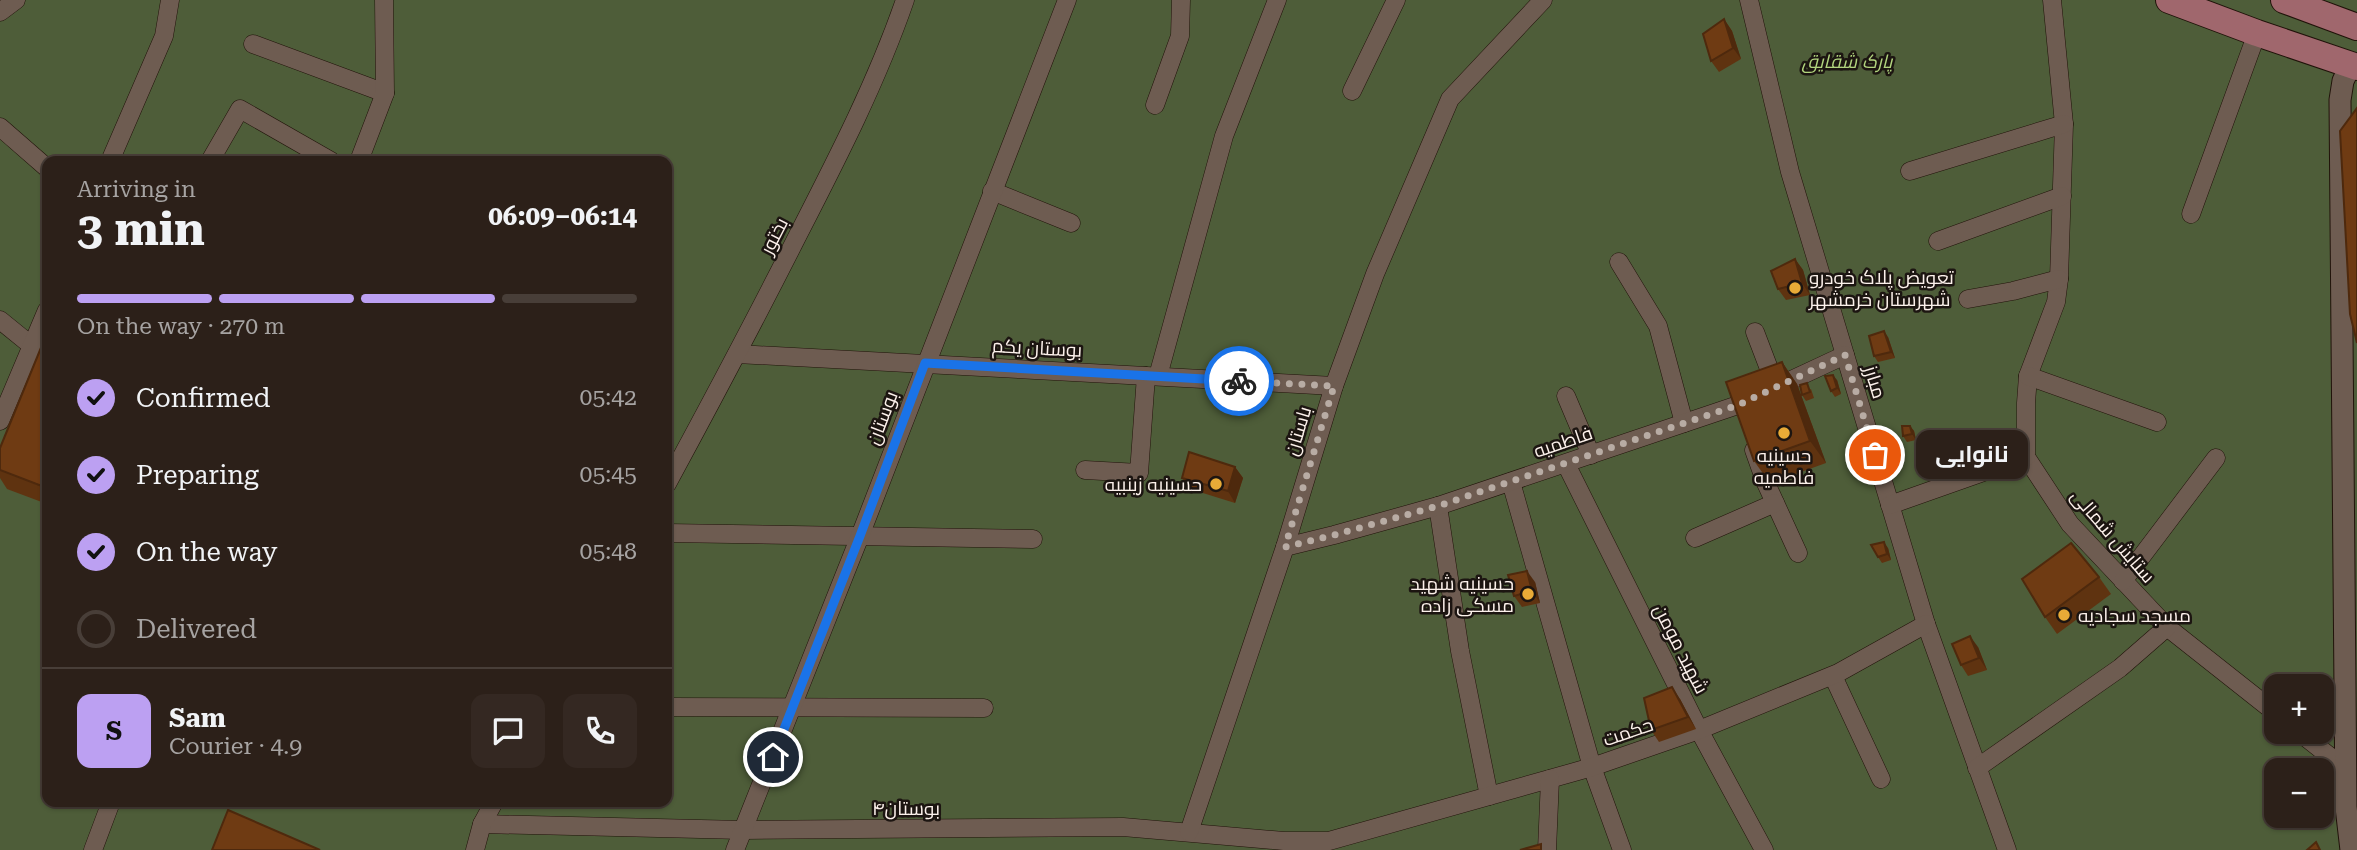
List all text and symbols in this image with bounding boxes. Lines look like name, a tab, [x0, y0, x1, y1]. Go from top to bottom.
park label: پارک شقایق	[1802, 50, 1893, 74]
text: Arriving in	[77, 176, 196, 203]
text: 06:09–06:14	[488, 201, 637, 231]
text: 3 min	[77, 202, 205, 256]
street label: بختور	[755, 214, 793, 259]
place label: تعویض پلاک خودرو شهرستان خرمشهر	[1808, 266, 1954, 311]
marker: تعویض پلاک خودرو شهرستان خرمشهر	[1787, 280, 1803, 296]
text: On the way · 270 m	[77, 313, 285, 340]
street label: بوستان یکم	[991, 334, 1083, 364]
courier	[1204, 346, 1274, 416]
icon: bike	[1220, 362, 1258, 400]
street label: مبارز	[1859, 362, 1891, 401]
icon: check	[77, 379, 115, 417]
text: Confirmed	[136, 383, 271, 413]
text: 05:42	[580, 384, 637, 411]
street label: بوستان	[861, 388, 903, 448]
street label: باستان	[1280, 404, 1316, 458]
street label: فاطمیه	[1531, 421, 1595, 463]
marker: حسینیه فاطمیه	[1776, 425, 1792, 441]
pin	[1845, 425, 1905, 485]
callout: نانوایی	[1917, 430, 2029, 480]
icon: bag	[1856, 436, 1894, 474]
text: نانوایی	[1935, 441, 2009, 468]
place label: حسینیه فاطمیه	[1754, 444, 1814, 489]
icon: check	[77, 456, 115, 494]
text: Preparing	[136, 460, 259, 490]
text: 05:45	[580, 461, 637, 488]
place label: حسینیه زینبیه	[1105, 473, 1202, 496]
marker: حسینیه زینبیه	[1208, 476, 1224, 492]
street label: ستایش شمالی	[2066, 484, 2160, 588]
icon: check	[77, 533, 115, 571]
text: On the way	[136, 537, 277, 567]
text: 05:48	[580, 538, 637, 565]
place label: حسینیه شهید مسکی زاده	[1411, 572, 1514, 617]
marker: حسینیه شهید مسکی زاده	[1520, 586, 1536, 602]
street label: شهید مومن	[1649, 600, 1713, 698]
place label: مسجد سجادیه	[2078, 604, 2191, 627]
marker: مسجد سجادیه	[2056, 607, 2072, 623]
text: Delivered	[136, 614, 257, 644]
map controls	[2264, 674, 2334, 828]
button: +	[2264, 674, 2334, 744]
button: chat	[471, 694, 545, 768]
button: phone	[563, 694, 637, 768]
text: Sam	[169, 703, 226, 733]
street label: حکمت	[1600, 713, 1656, 751]
text: S	[106, 716, 122, 746]
pin	[743, 727, 803, 787]
text: Courier · 4.9	[169, 733, 302, 760]
icon: home	[754, 738, 792, 776]
button: −	[2264, 758, 2334, 828]
street label: بوستان۴	[872, 797, 940, 820]

